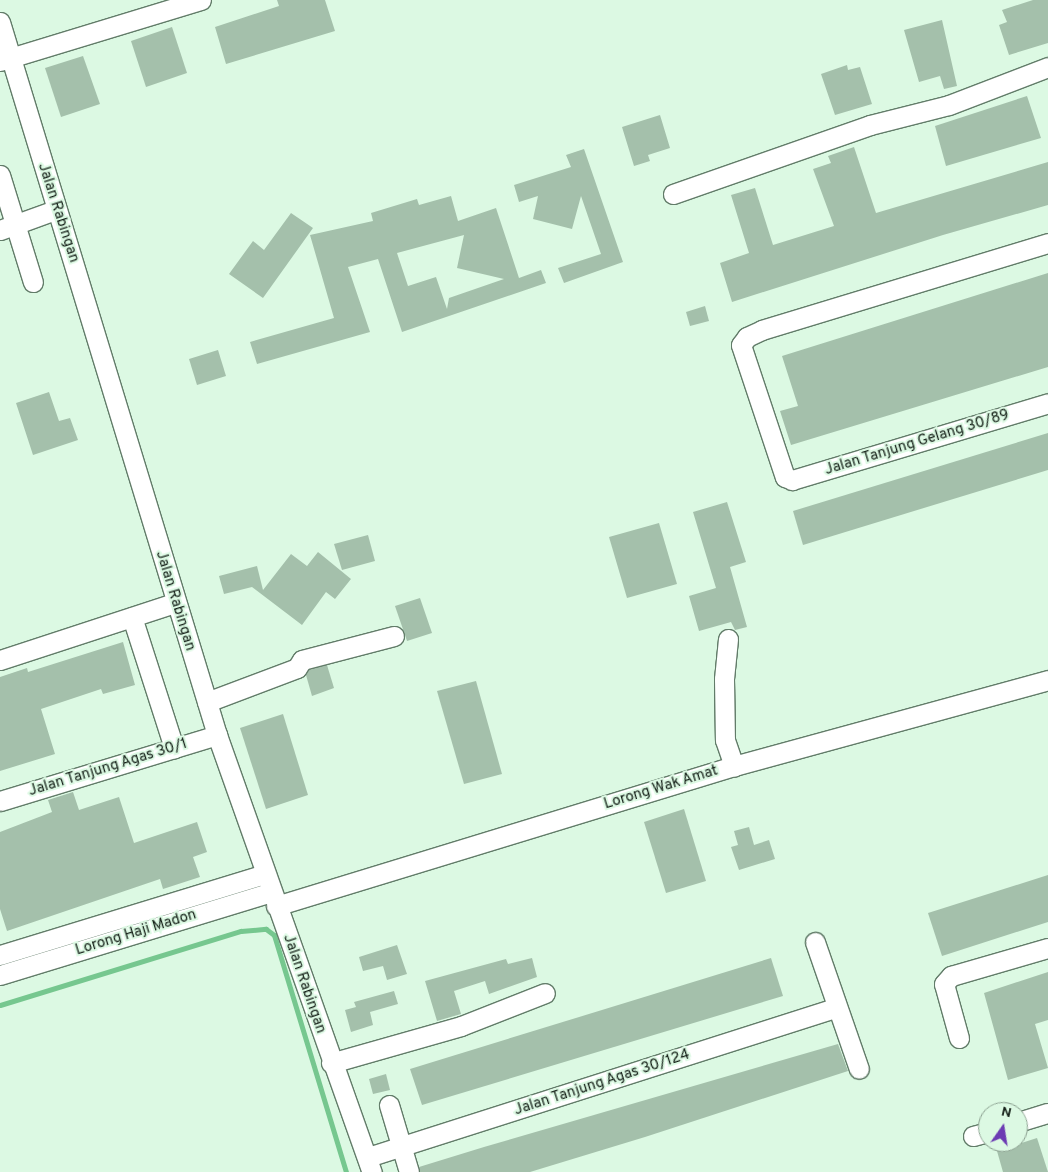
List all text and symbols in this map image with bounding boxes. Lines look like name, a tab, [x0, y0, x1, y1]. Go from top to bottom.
street label: Jalan Rabingan	[33, 161, 83, 265]
street label: Jalan Tanjung Gelang 30/89	[822, 406, 1012, 480]
street label: Jalan Rabingan	[151, 549, 199, 653]
street label: Jalan Tanjung Agas 30/1	[26, 735, 190, 801]
street label: Lorong Wak Amat	[601, 762, 721, 814]
street label: Lorong Haji Madon	[73, 906, 199, 960]
street label: Jalan Rabingan	[279, 932, 329, 1036]
street label: Jalan Tanjung Agas 30/124	[511, 1046, 693, 1120]
north arrow	[978, 1102, 1028, 1152]
text: N	[999, 1103, 1013, 1122]

